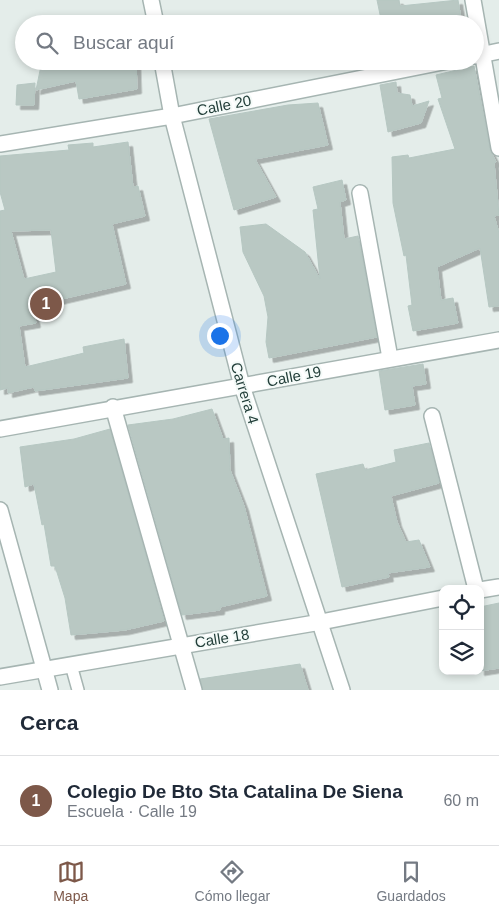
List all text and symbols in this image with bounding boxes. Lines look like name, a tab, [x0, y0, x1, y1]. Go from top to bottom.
search box	[15, 15, 484, 70]
icon: search	[33, 29, 61, 57]
text: Buscar aquí	[73, 32, 174, 53]
street label: Calle 20	[195, 91, 253, 119]
pin: 1	[30, 285, 62, 323]
your location	[207, 323, 233, 349]
street label: Carrera 4	[228, 360, 262, 426]
street label: Calle 19	[265, 362, 323, 390]
map controls	[439, 585, 484, 675]
button: locate	[439, 585, 484, 630]
street label: Calle 18	[193, 625, 251, 651]
button: layers	[439, 630, 484, 675]
text: Cerca	[20, 711, 78, 734]
text: Colegio De Bto Sta Catalina De Siena	[67, 781, 403, 802]
text: 1	[32, 792, 40, 809]
text: 60 m	[443, 792, 479, 809]
text: Escuela · Calle 19	[67, 803, 197, 820]
tab: Mapa	[53, 858, 88, 904]
tab: Cómo llegar	[195, 858, 270, 904]
tab: Guardados	[376, 858, 446, 904]

